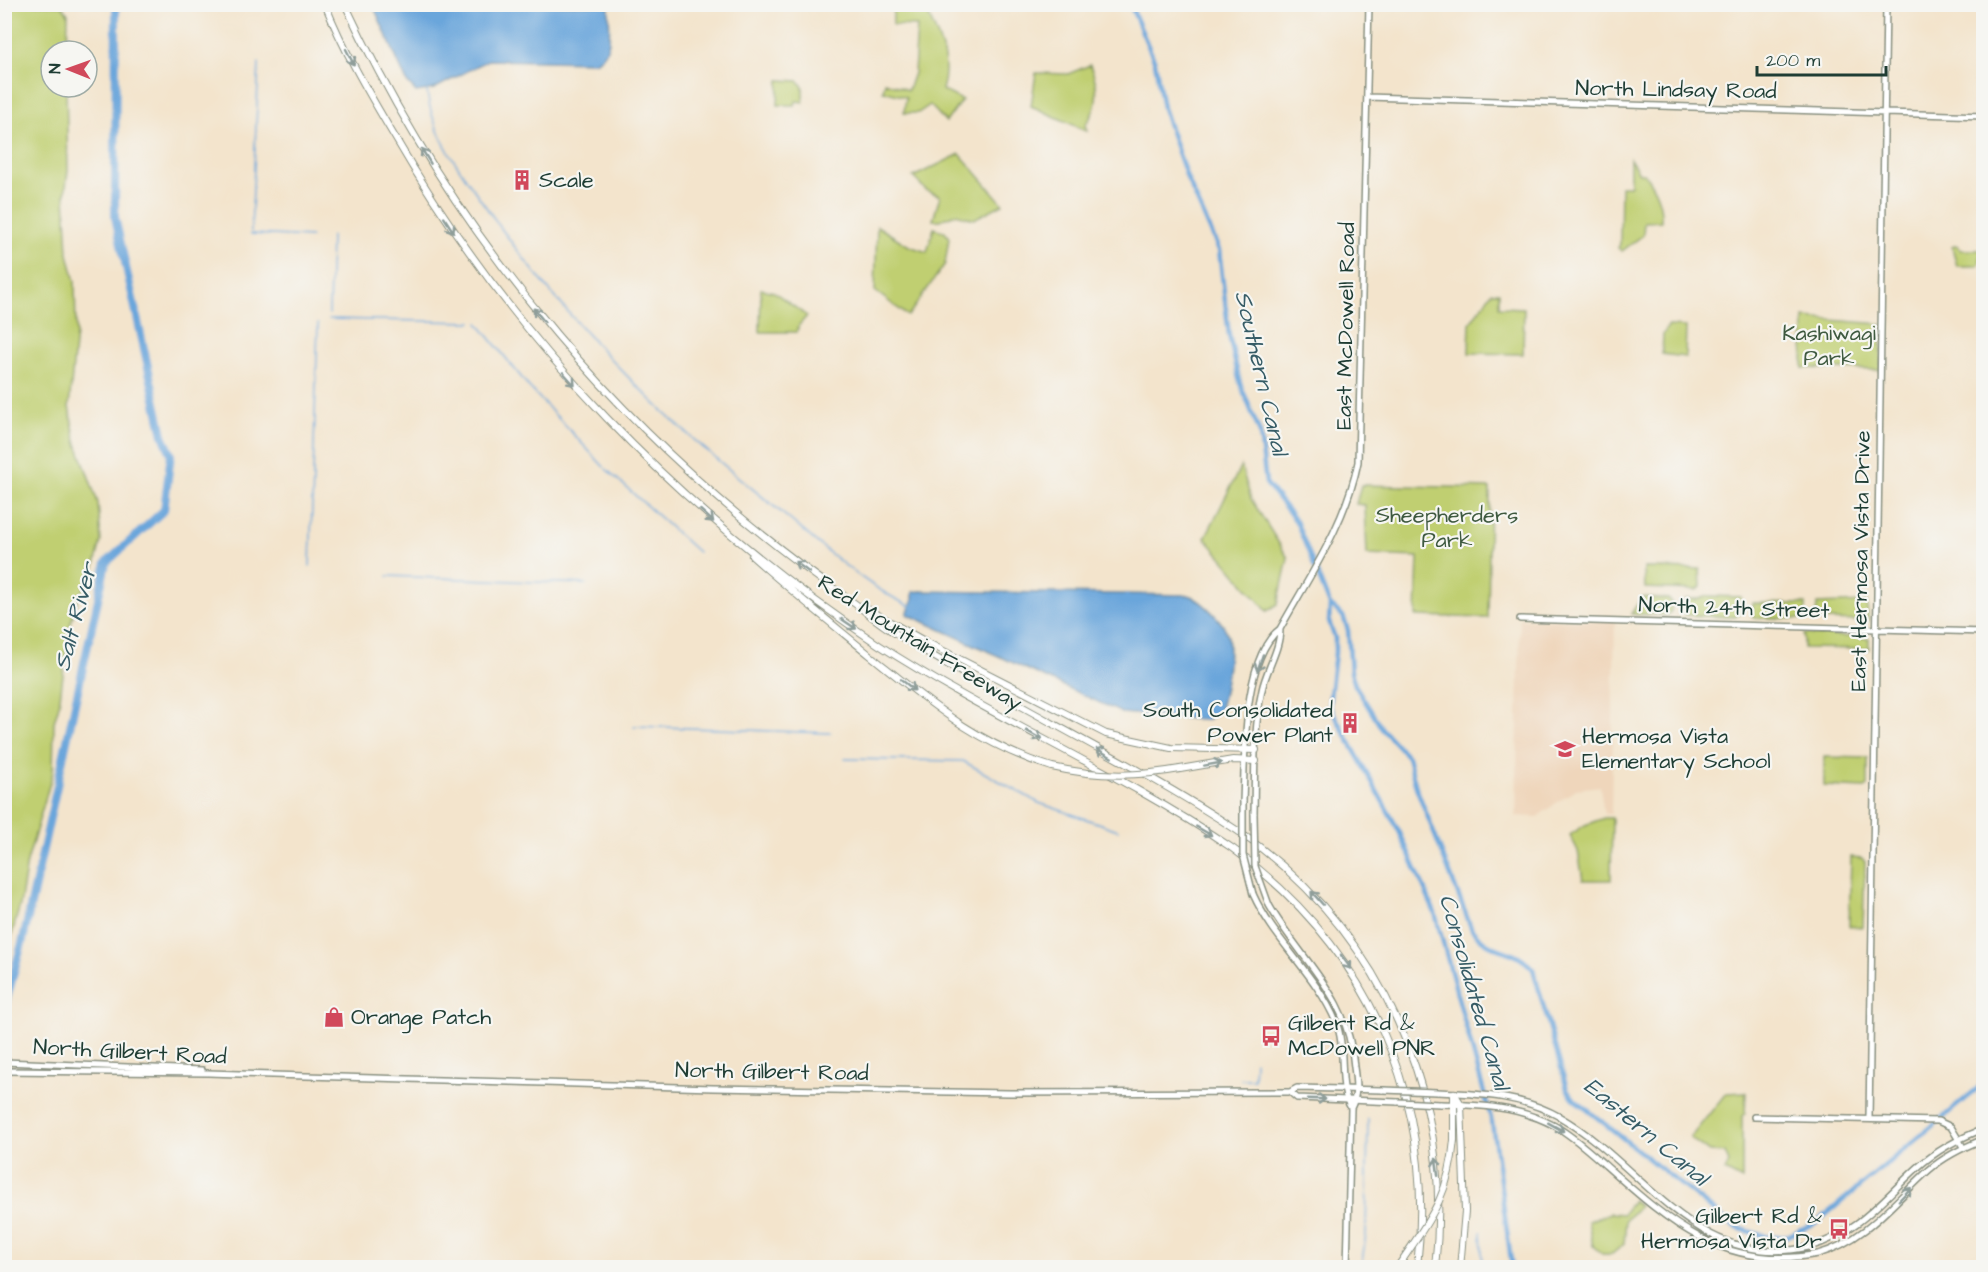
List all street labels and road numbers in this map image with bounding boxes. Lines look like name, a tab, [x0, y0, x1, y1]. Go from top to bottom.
street label: North Lindsay Road	[1575, 73, 1777, 108]
street label: East McDowell Road	[1329, 222, 1363, 430]
street label: East Hermosa Vista Drive	[1843, 430, 1879, 692]
street label: Red Mountain Freeway	[811, 567, 1028, 719]
street label: North 24th Street	[1638, 589, 1830, 627]
street label: North Gilbert Road	[33, 1031, 227, 1073]
street label: North Gilbert Road	[675, 1055, 869, 1089]

